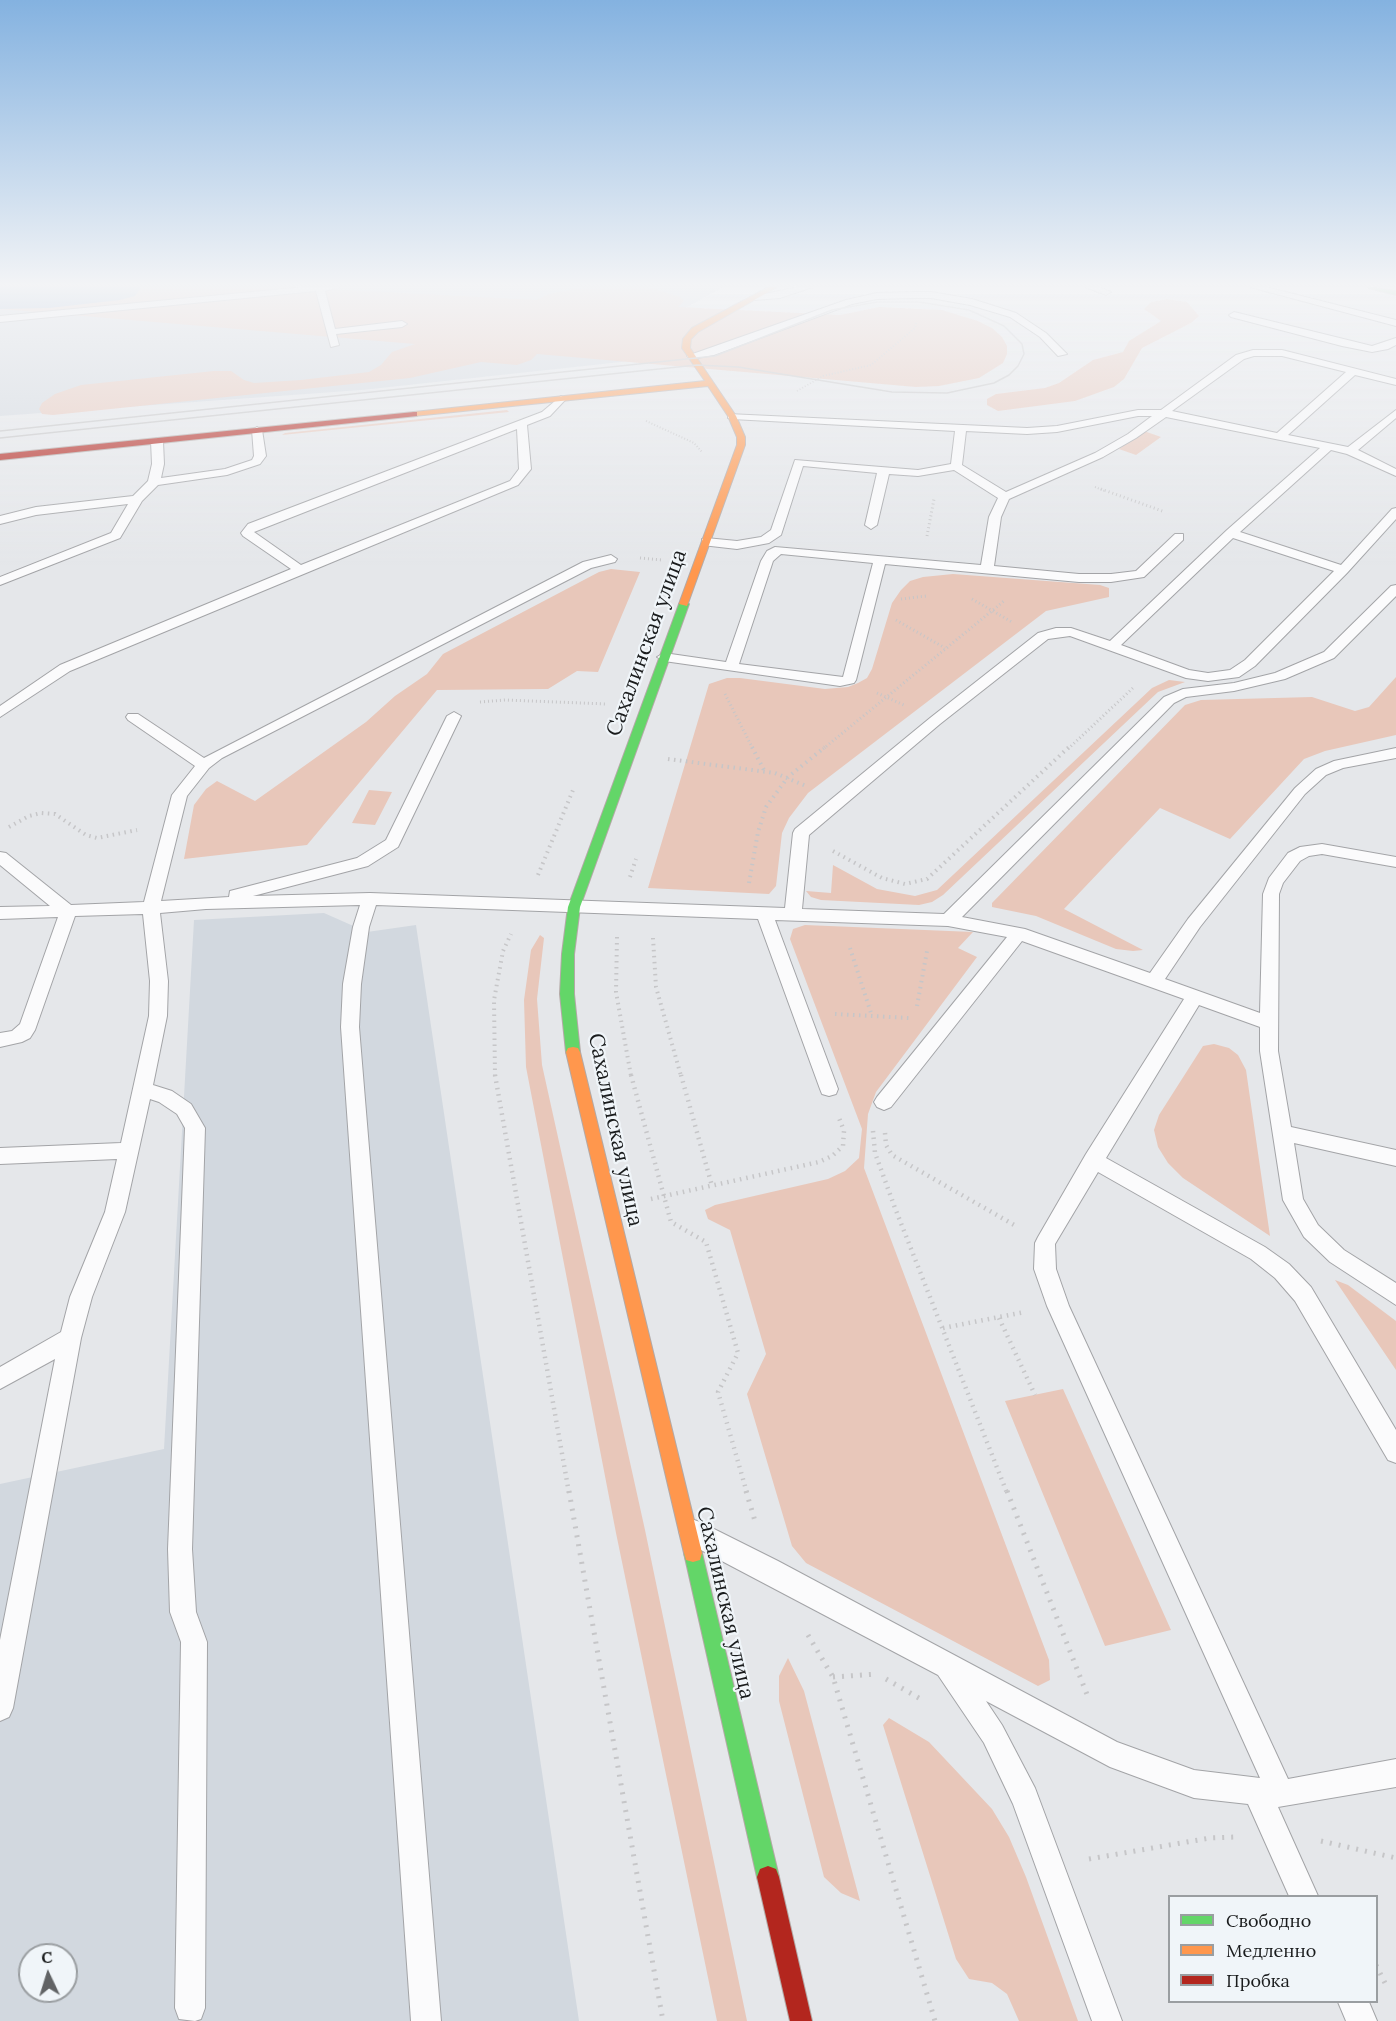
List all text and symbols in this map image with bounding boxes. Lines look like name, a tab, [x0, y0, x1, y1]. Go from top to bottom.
street label: Сахалинская улица	[602, 546, 692, 740]
street label: Сахалинская улица	[582, 1031, 648, 1229]
street label: Сахалинская улица	[691, 1504, 759, 1702]
legend	[1168, 1895, 1378, 2003]
text: Свободно	[1226, 1909, 1311, 1932]
text: Медленно	[1226, 1939, 1316, 1962]
north arrow	[18, 1943, 78, 2003]
text: С	[41, 1947, 53, 1967]
text: Пробка	[1226, 1969, 1290, 1992]

